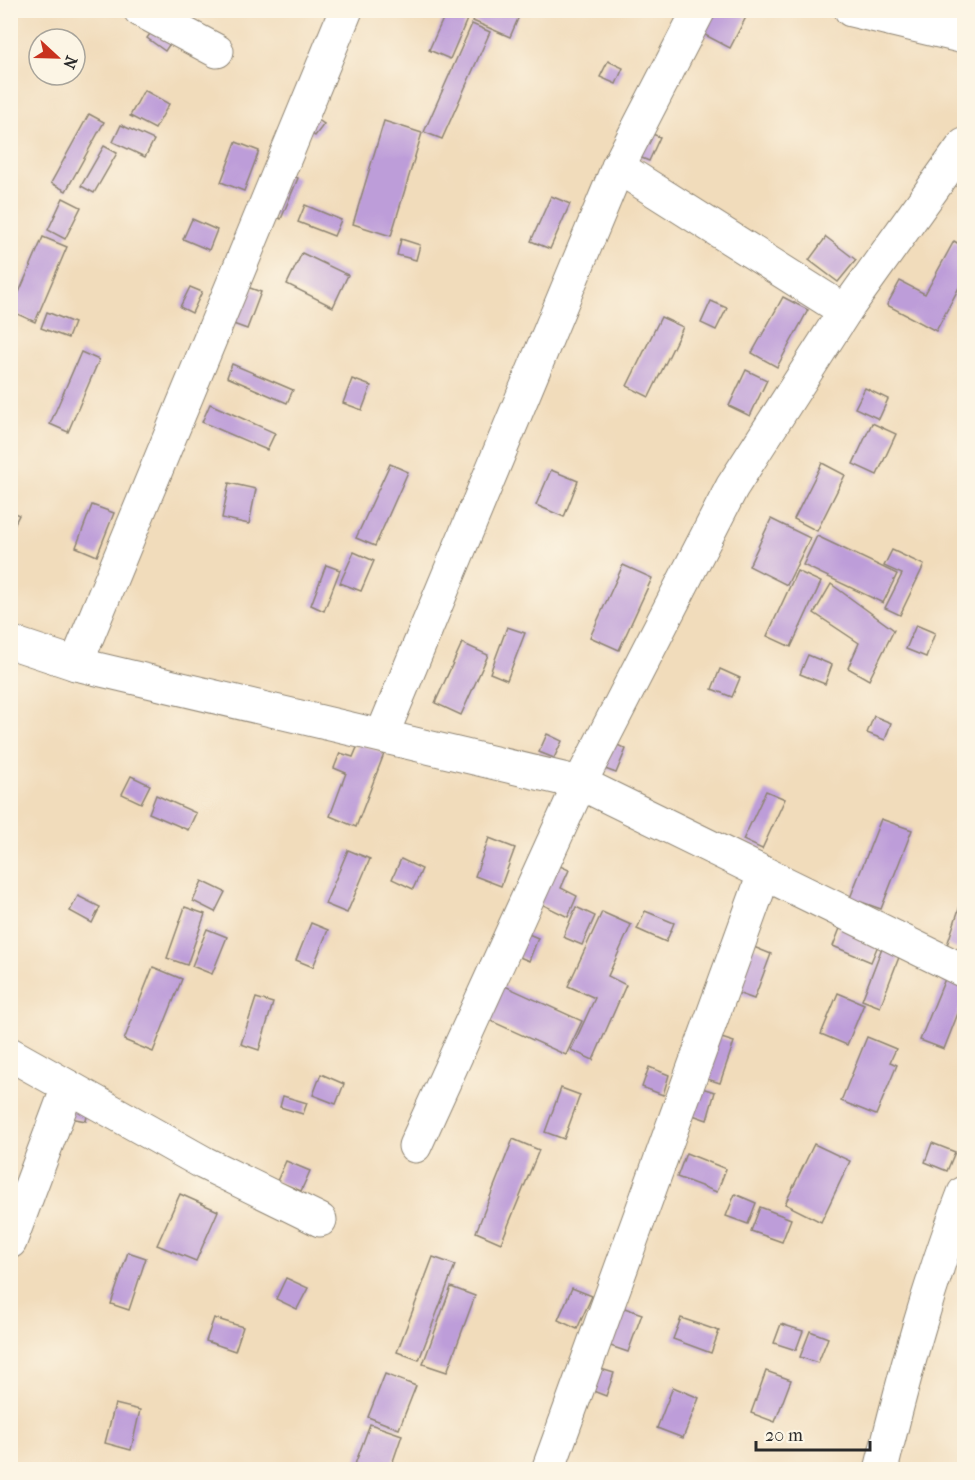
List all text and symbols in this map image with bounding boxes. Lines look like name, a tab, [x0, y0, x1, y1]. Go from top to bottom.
north arrow	[27, 27, 87, 87]
text: N	[59, 53, 82, 72]
scale bar	[756, 1414, 870, 1452]
text: 20 m	[765, 1425, 803, 1446]

